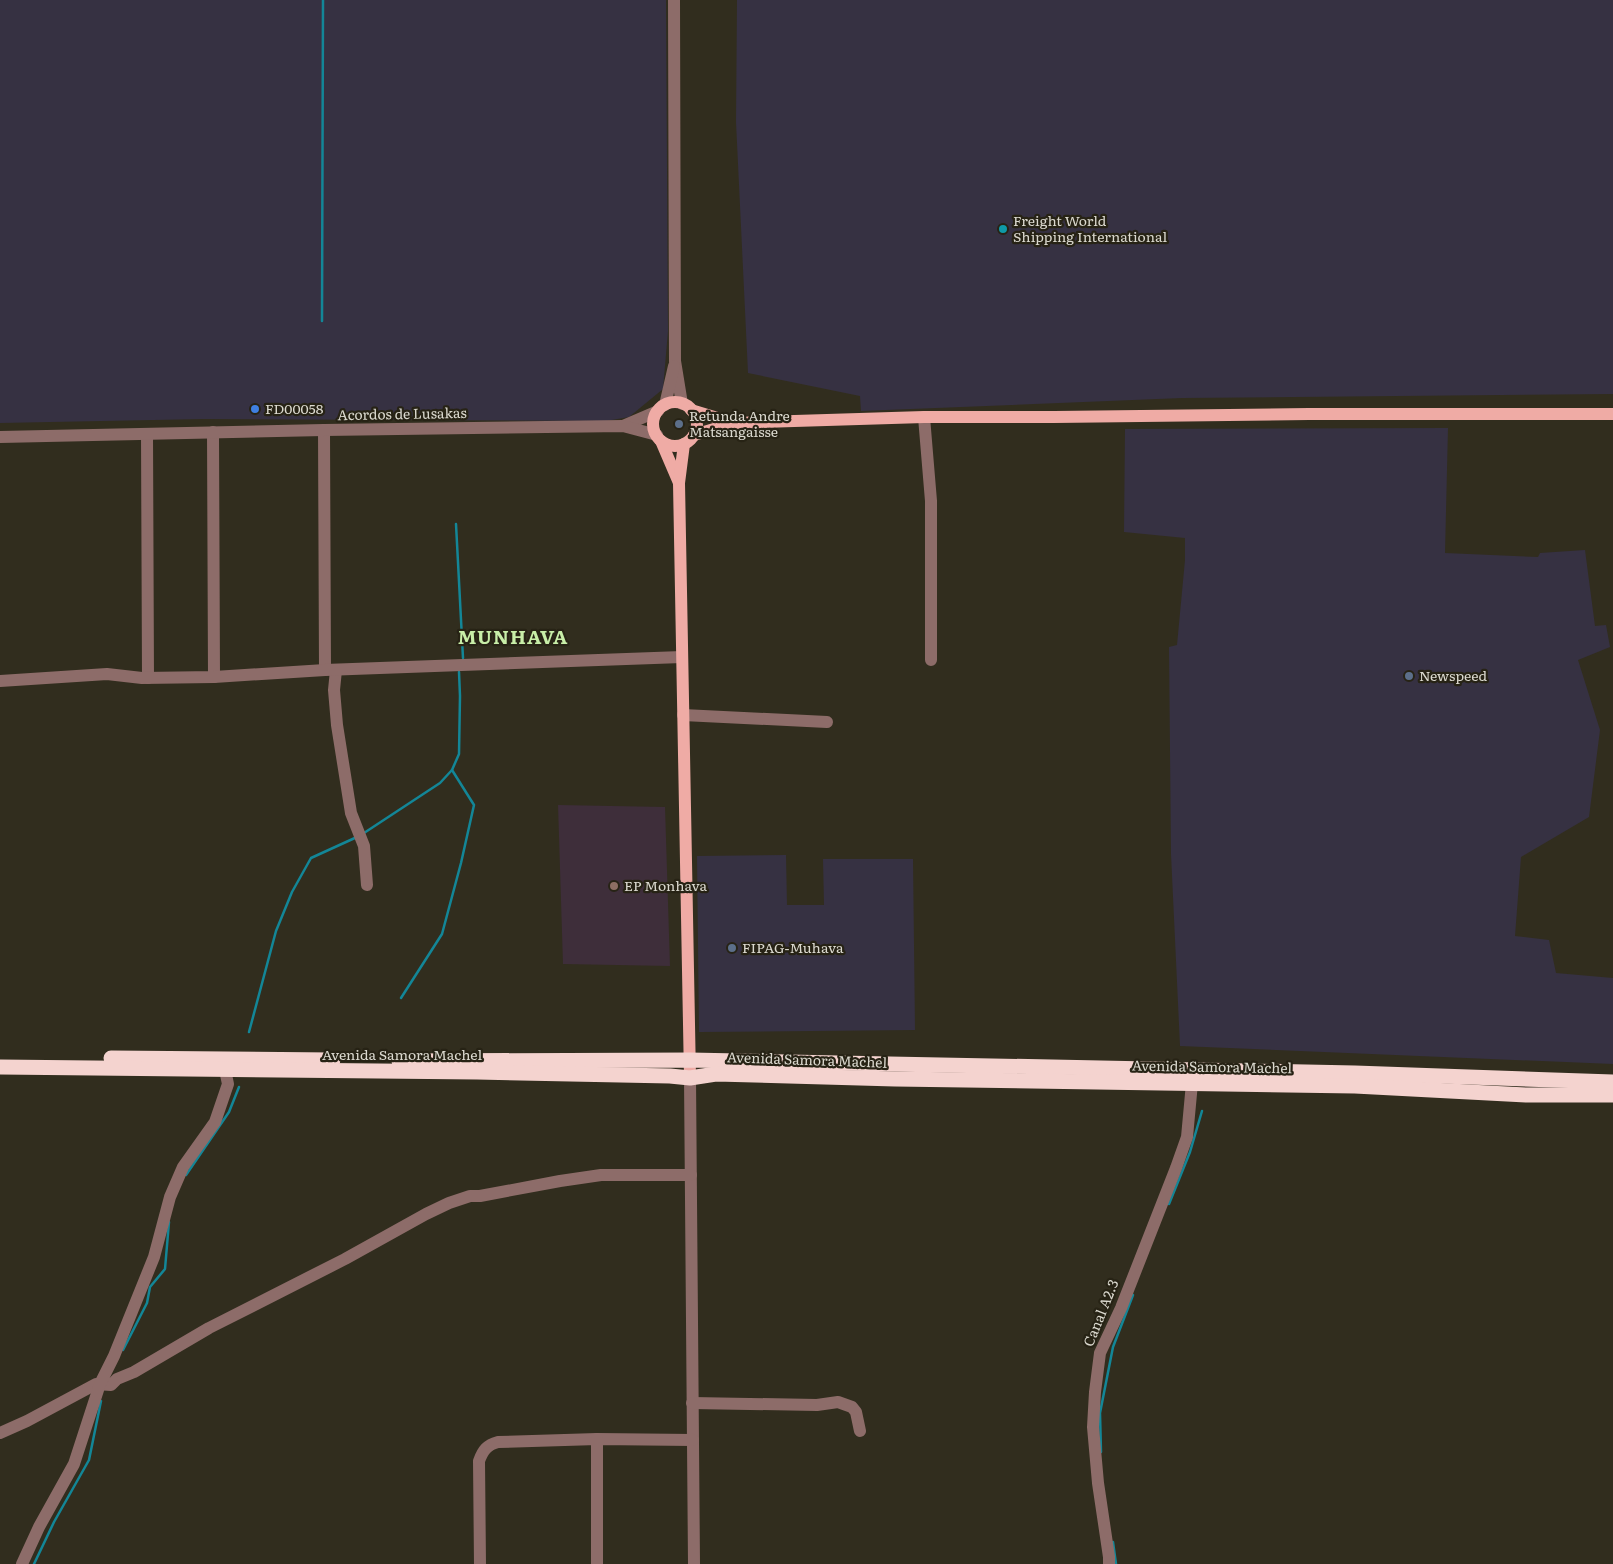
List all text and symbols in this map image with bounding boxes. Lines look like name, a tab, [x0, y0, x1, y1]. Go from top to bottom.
place label: Freight World Shipping International	[1013, 210, 1167, 246]
marker: Freight World Shipping International	[997, 223, 1009, 235]
place label: FD00058	[265, 398, 324, 418]
street label: Acordos de Lusakas	[337, 402, 467, 424]
marker: FD00058	[249, 403, 261, 415]
place label: Retunda Andre Matsangaisse	[689, 405, 790, 441]
marker: Retunda Andre Matsangaisse	[673, 418, 685, 430]
district label: MUNHAVA	[458, 622, 568, 650]
place label: Newspeed	[1419, 665, 1488, 685]
marker: Newspeed	[1403, 670, 1415, 682]
place label: EP Monhava	[624, 875, 708, 895]
marker: EP Monhava	[608, 880, 620, 892]
place label: FIPAG-Muhava	[742, 937, 844, 957]
marker: FIPAG-Muhava	[726, 942, 738, 954]
street label: Avenida Samora Machel	[322, 1044, 482, 1064]
street label: Avenida Samora Machel	[727, 1046, 888, 1072]
street label: Avenida Samora Machel	[1132, 1055, 1293, 1077]
street label: Canal A2.3	[1078, 1276, 1123, 1349]

